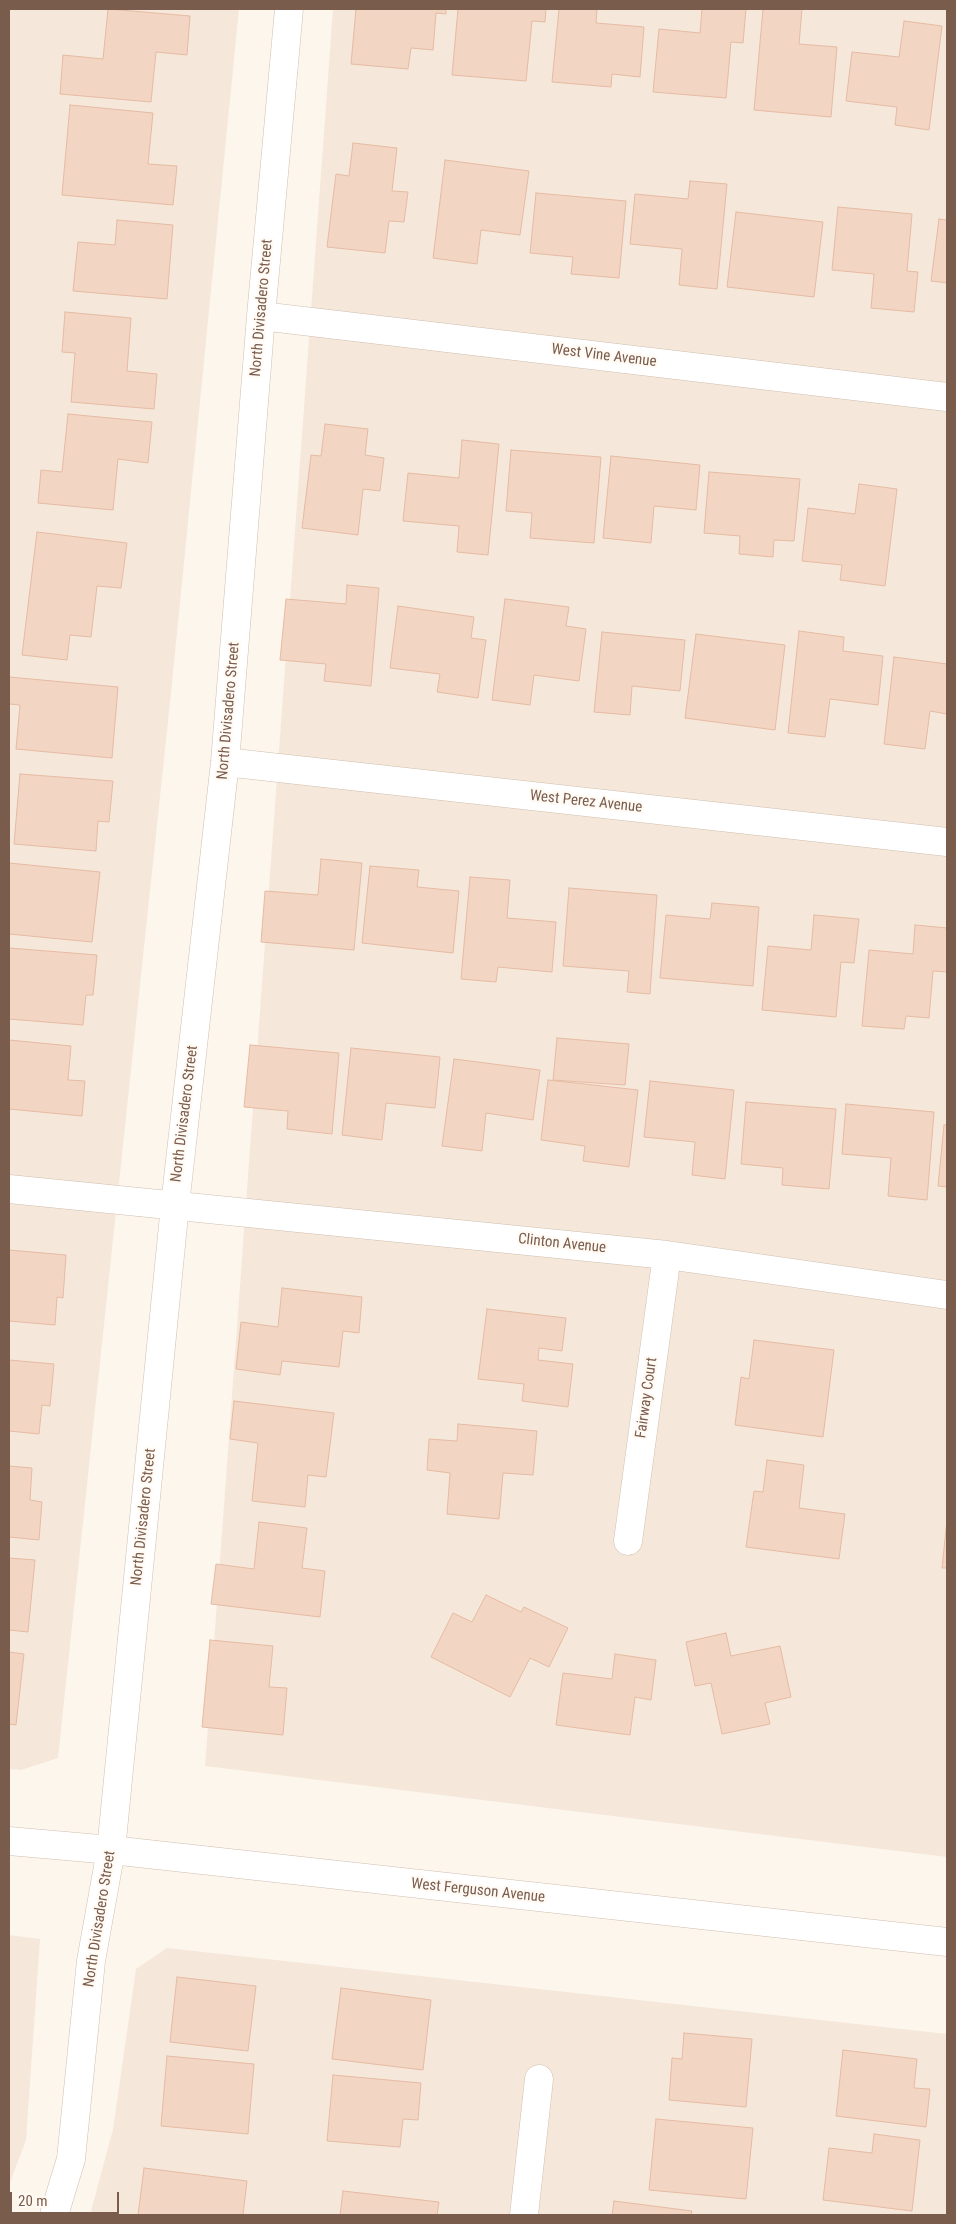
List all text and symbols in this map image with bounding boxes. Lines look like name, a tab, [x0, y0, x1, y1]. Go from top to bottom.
street label: North Divisadero Street	[247, 239, 277, 377]
street label: West Vine Avenue	[550, 341, 658, 371]
street label: North Divisadero Street	[214, 642, 244, 780]
street label: West Perez Avenue	[529, 787, 643, 817]
street label: North Divisadero Street	[168, 1045, 202, 1183]
street label: Clinton Avenue	[517, 1230, 607, 1258]
street label: Fairway Court	[632, 1356, 662, 1440]
street label: North Divisadero Street	[128, 1448, 160, 1586]
street label: North Divisadero Street	[80, 1850, 120, 1988]
street label: West Ferguson Avenue	[410, 1875, 546, 1907]
scale bar	[12, 2182, 121, 2214]
text: 20 m	[18, 2192, 48, 2210]

